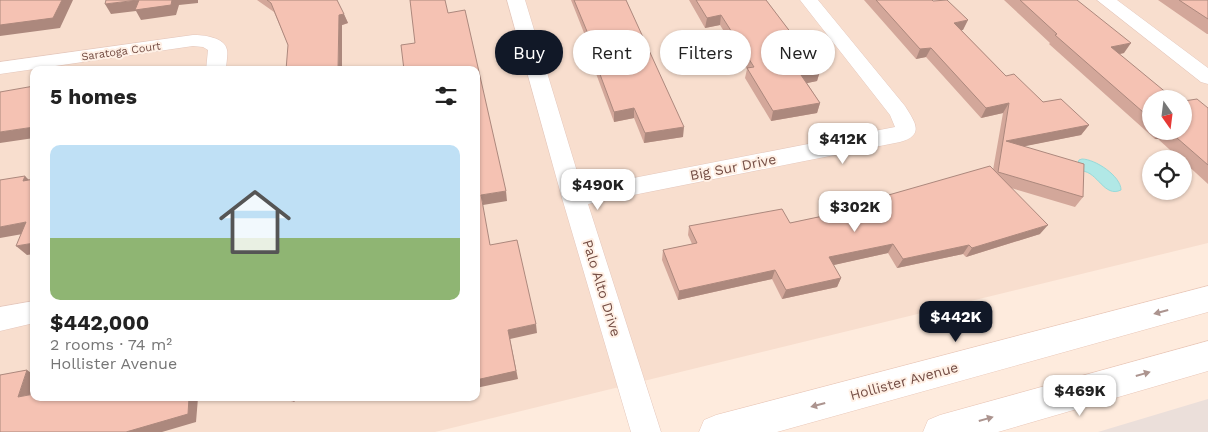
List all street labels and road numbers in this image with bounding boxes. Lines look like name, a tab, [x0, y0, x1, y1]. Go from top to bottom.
street label: Saratoga Court	[81, 39, 162, 63]
street label: Big Sur Drive	[688, 151, 778, 183]
street label: Palo Alto Drive	[580, 238, 624, 338]
street label: Hollister Avenue	[848, 359, 960, 403]

